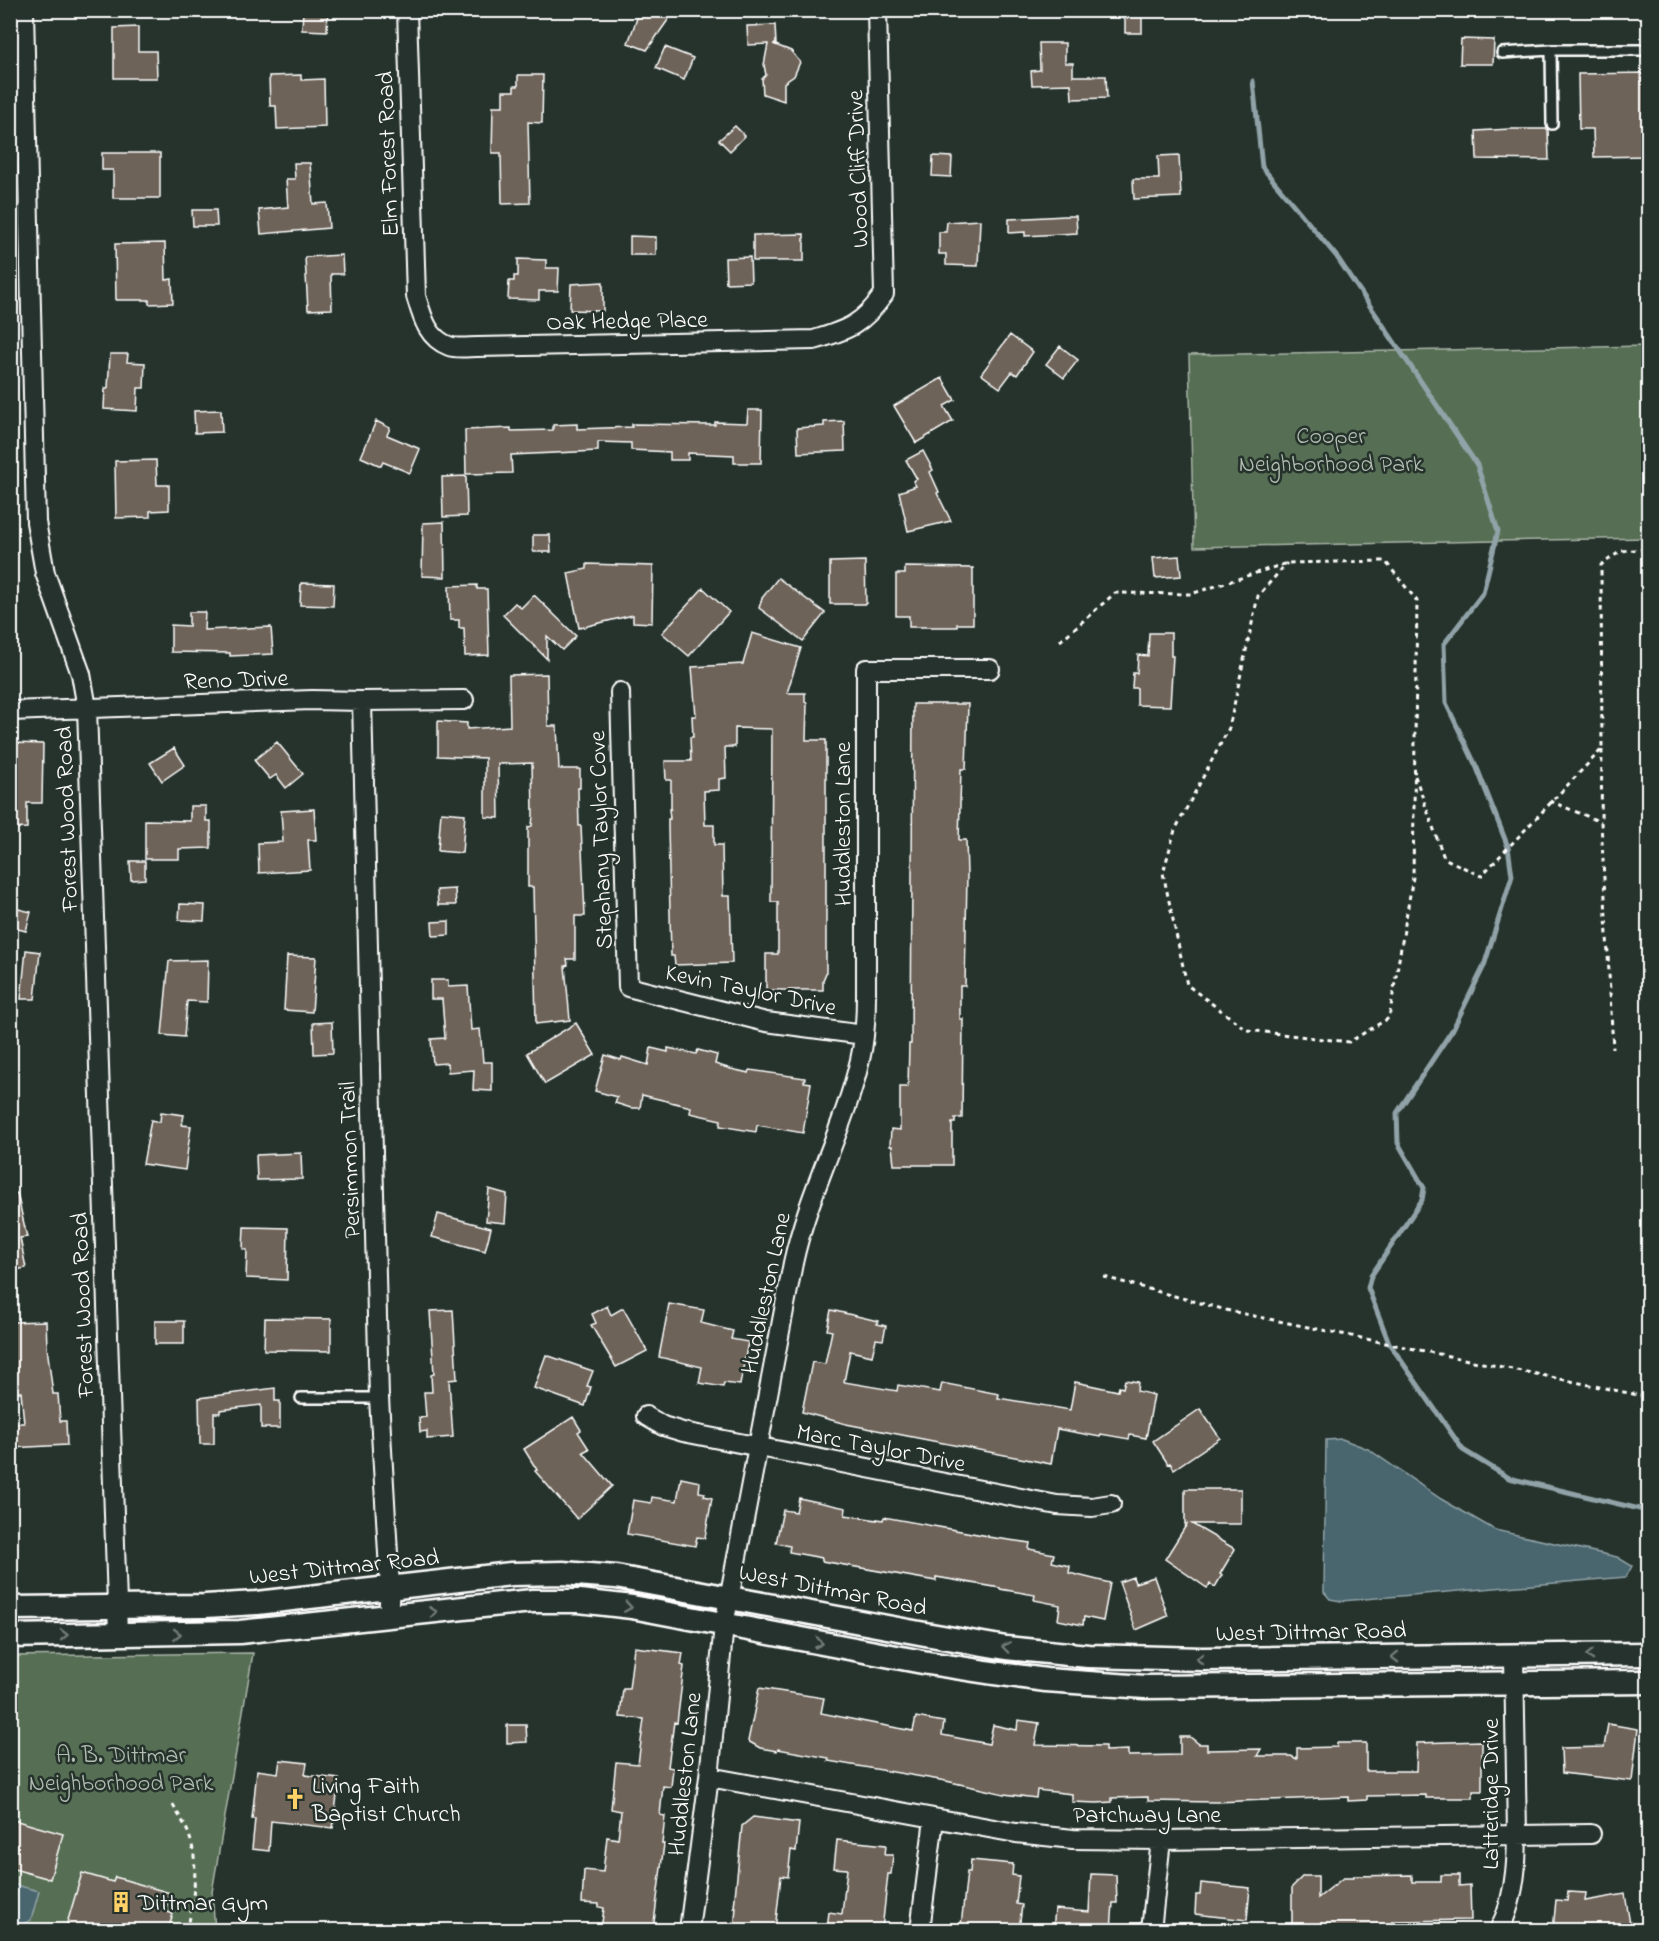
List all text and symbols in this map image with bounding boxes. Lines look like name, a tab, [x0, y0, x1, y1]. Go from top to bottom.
street label: Elm Forest Road	[369, 70, 410, 237]
street label: Wood Cliff Drive	[839, 89, 880, 248]
street label: Oak Hedge Place	[546, 304, 708, 341]
park label: Cooper Neighborhood Park	[1239, 420, 1424, 483]
street label: Reno Drive	[183, 662, 289, 701]
street label: Forest Wood Road	[48, 725, 89, 913]
street label: Stephany Taylor Cove	[581, 730, 625, 950]
street label: Huddleston Lane	[827, 742, 862, 906]
street label: Kevin Taylor Drive	[662, 956, 839, 1028]
street label: Persimmon Trail	[331, 1081, 372, 1239]
street label: Huddleston Lane	[733, 1209, 802, 1378]
street label: Forest Wood Road	[64, 1211, 105, 1399]
street label: Marc Taylor Drive	[793, 1416, 968, 1484]
street label: West Dittmar Road	[247, 1541, 442, 1596]
street label: West Dittmar Road	[735, 1556, 930, 1627]
one-way arrow	[623, 1600, 632, 1612]
one-way arrow	[429, 1606, 438, 1619]
street label: West Dittmar Road	[1215, 1614, 1407, 1653]
one-way arrow	[172, 1628, 181, 1640]
one-way arrow	[60, 1629, 69, 1641]
one-way arrow	[814, 1636, 824, 1649]
one-way arrow	[1001, 1642, 1010, 1654]
one-way arrow	[1586, 1649, 1595, 1661]
one-way arrow	[1391, 1651, 1400, 1663]
one-way arrow	[1196, 1652, 1205, 1665]
street label: Huddleston Lane	[660, 1690, 713, 1858]
street label: Latteridge Drive	[1475, 1718, 1510, 1870]
park label: A. B. Dittmar Neighborhood Park	[29, 1739, 214, 1802]
place label: Living Faith Baptist Church	[311, 1770, 461, 1833]
church icon: Living Faith Baptist Church	[283, 1787, 307, 1811]
street label: Patchway Lane	[1073, 1799, 1221, 1835]
place label: Dittmar Gym	[137, 1887, 268, 1923]
building icon: Dittmar Gym	[109, 1890, 133, 1914]

